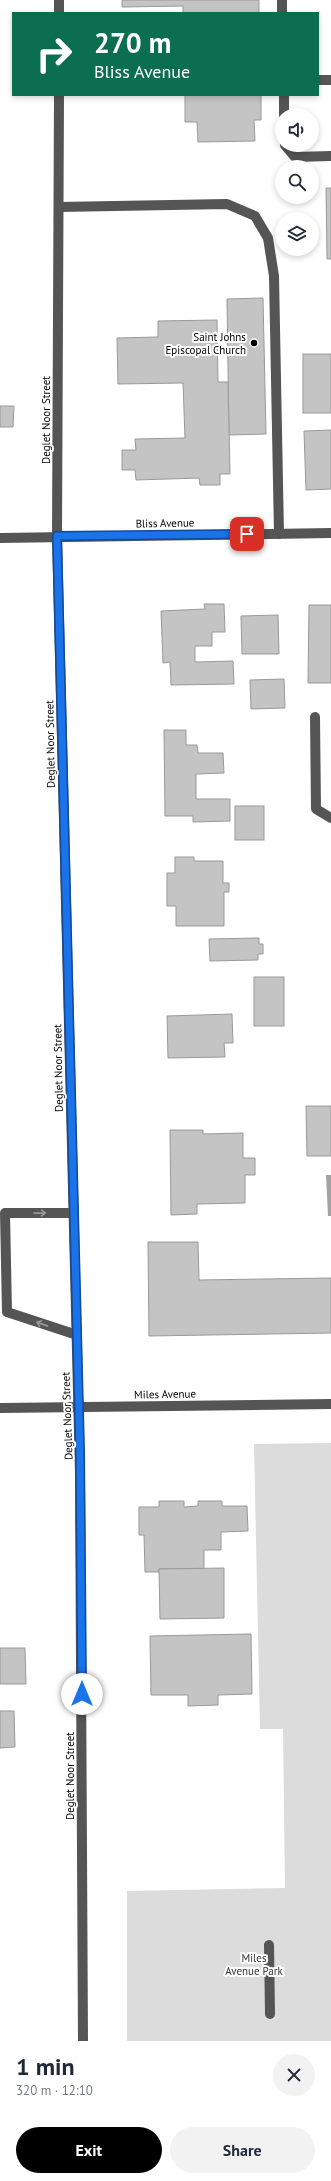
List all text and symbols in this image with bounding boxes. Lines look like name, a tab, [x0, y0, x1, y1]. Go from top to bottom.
text: 270 m	[94, 24, 171, 61]
icon: right	[28, 28, 80, 80]
text: Bliss Avenue	[94, 60, 190, 83]
map controls	[275, 108, 319, 256]
button: sound	[275, 108, 319, 152]
button: search	[275, 160, 319, 204]
button: layers	[275, 212, 319, 256]
place label: Saint Johns Episcopal Church	[165, 330, 246, 357]
marker: Saint Johns Episcopal Church	[249, 338, 259, 348]
street label: Deglet Noor Street	[39, 376, 53, 464]
street label: Bliss Avenue	[135, 515, 195, 531]
pin	[230, 517, 264, 551]
icon: arrive	[236, 523, 258, 545]
street label: Deglet Noor Street	[42, 700, 58, 788]
street label: Deglet Noor Street	[50, 1024, 66, 1112]
one-way arrow	[33, 1209, 46, 1217]
one-way arrow	[36, 1319, 48, 1327]
street label: Deglet Noor Street	[58, 1372, 76, 1460]
street label: Miles Avenue	[134, 1386, 197, 1402]
position arrow	[61, 1673, 103, 1715]
street label: Deglet Noor Street	[63, 1732, 77, 1820]
park label: Miles Avenue Park	[225, 1951, 283, 1978]
text: 1 min	[16, 2051, 75, 2082]
button: close	[273, 2054, 315, 2096]
text: 320 m · 12:10	[16, 2082, 93, 2099]
button: Exit	[16, 2127, 162, 2173]
button: Share	[170, 2127, 315, 2173]

